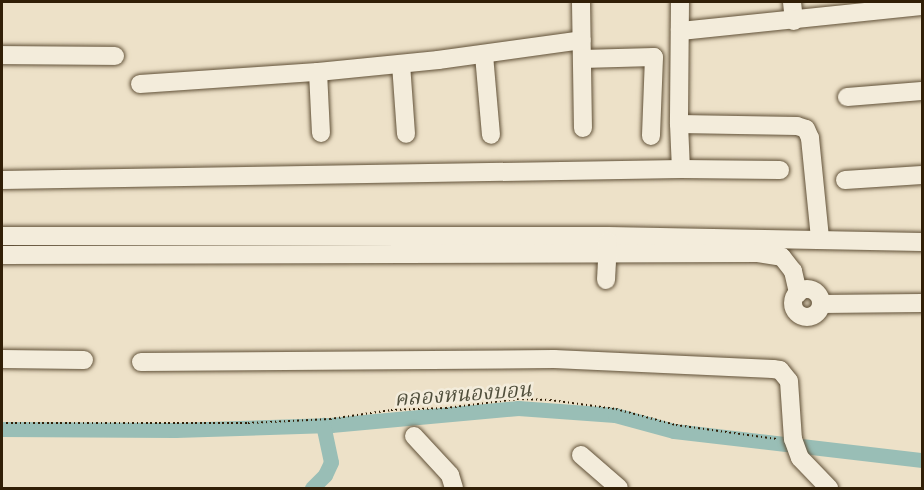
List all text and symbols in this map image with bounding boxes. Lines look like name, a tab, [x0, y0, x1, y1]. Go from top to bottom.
water label: คลองหนองบอน	[394, 377, 532, 411]

